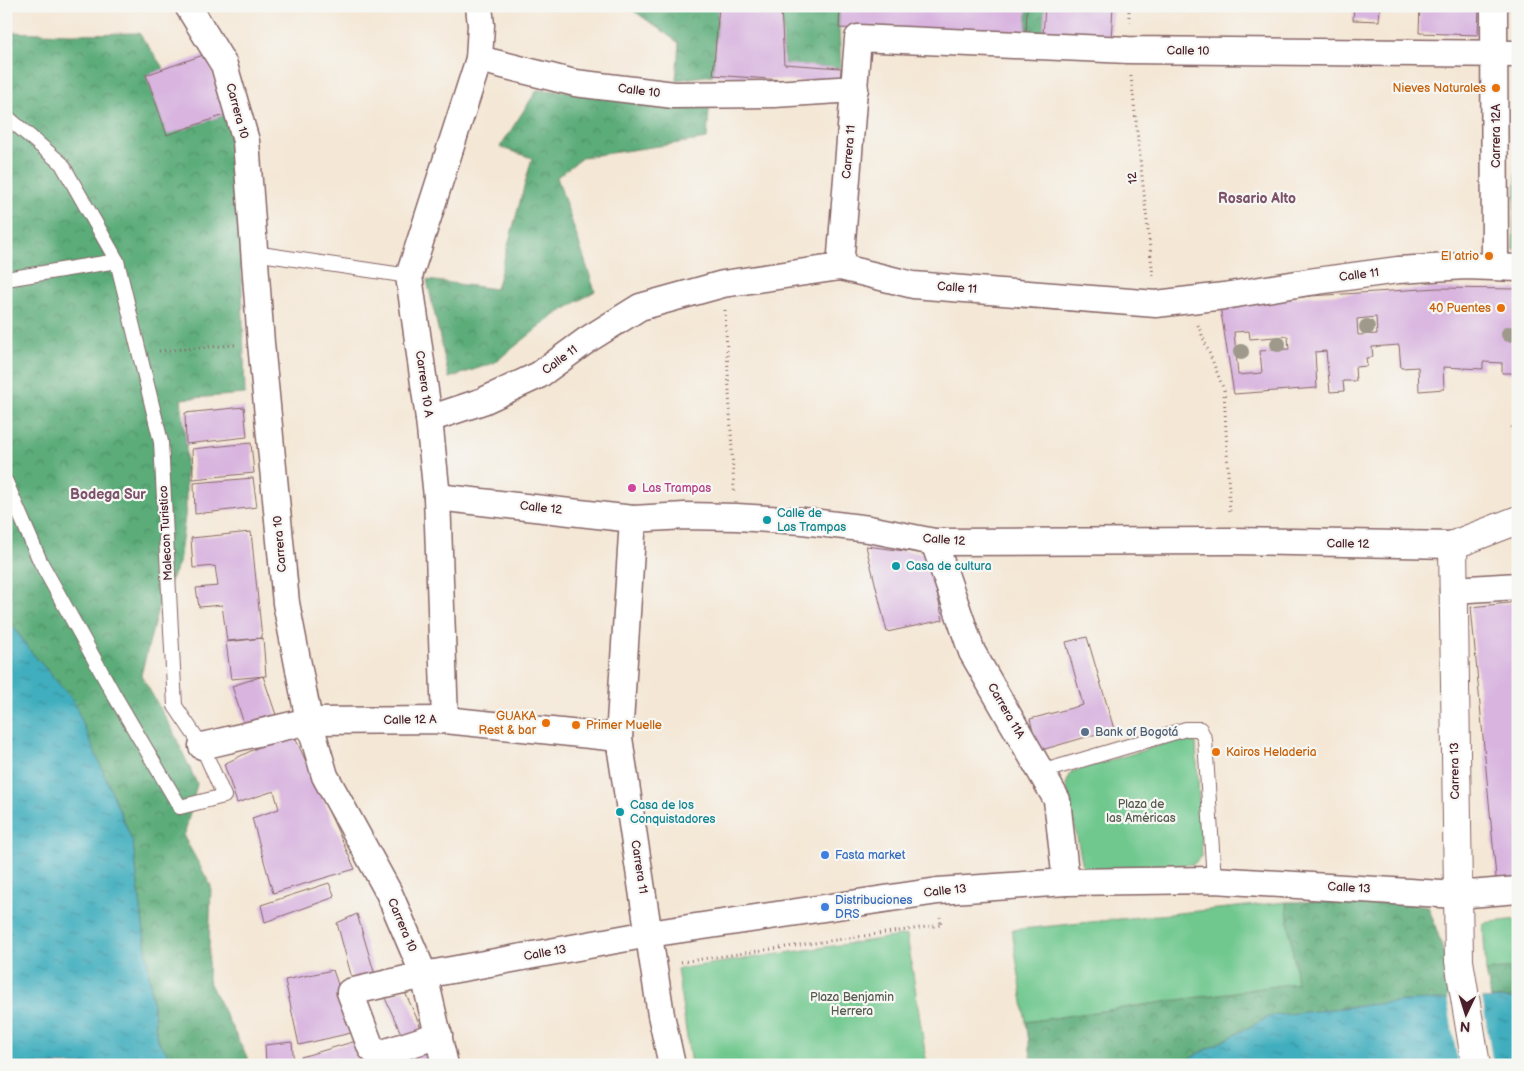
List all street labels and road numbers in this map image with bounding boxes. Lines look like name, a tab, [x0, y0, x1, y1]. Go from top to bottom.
street label: Calle 10	[1167, 43, 1209, 59]
street label: Calle 10	[617, 81, 661, 101]
street label: Carrera 10	[222, 82, 252, 140]
street label: Carrera 12A	[1489, 103, 1504, 168]
street label: Carrera 11	[839, 124, 859, 180]
street label: 12	[1125, 171, 1141, 185]
street label: Calle 11	[1338, 265, 1380, 285]
street label: Calle 11	[936, 279, 978, 297]
street label: Calle 11	[539, 342, 581, 378]
street label: Carrera 10 A	[412, 350, 436, 419]
street label: Malecon Turistico	[156, 485, 176, 581]
street label: Calle 12	[519, 498, 563, 518]
street label: Carrera 10	[270, 515, 290, 573]
street label: Calle 12	[922, 531, 966, 549]
street label: Calle 12	[1327, 536, 1369, 552]
street label: Carrera 11A	[984, 681, 1028, 742]
street label: Calle 12 A	[383, 712, 437, 728]
street label: Carrera 13	[1447, 742, 1463, 800]
street label: Carrera 11	[627, 839, 651, 895]
street label: Calle 13	[1327, 879, 1371, 897]
street label: Calle 13	[923, 881, 967, 901]
street label: Carrera 10	[384, 896, 420, 954]
street label: Calle 13	[523, 942, 567, 964]

